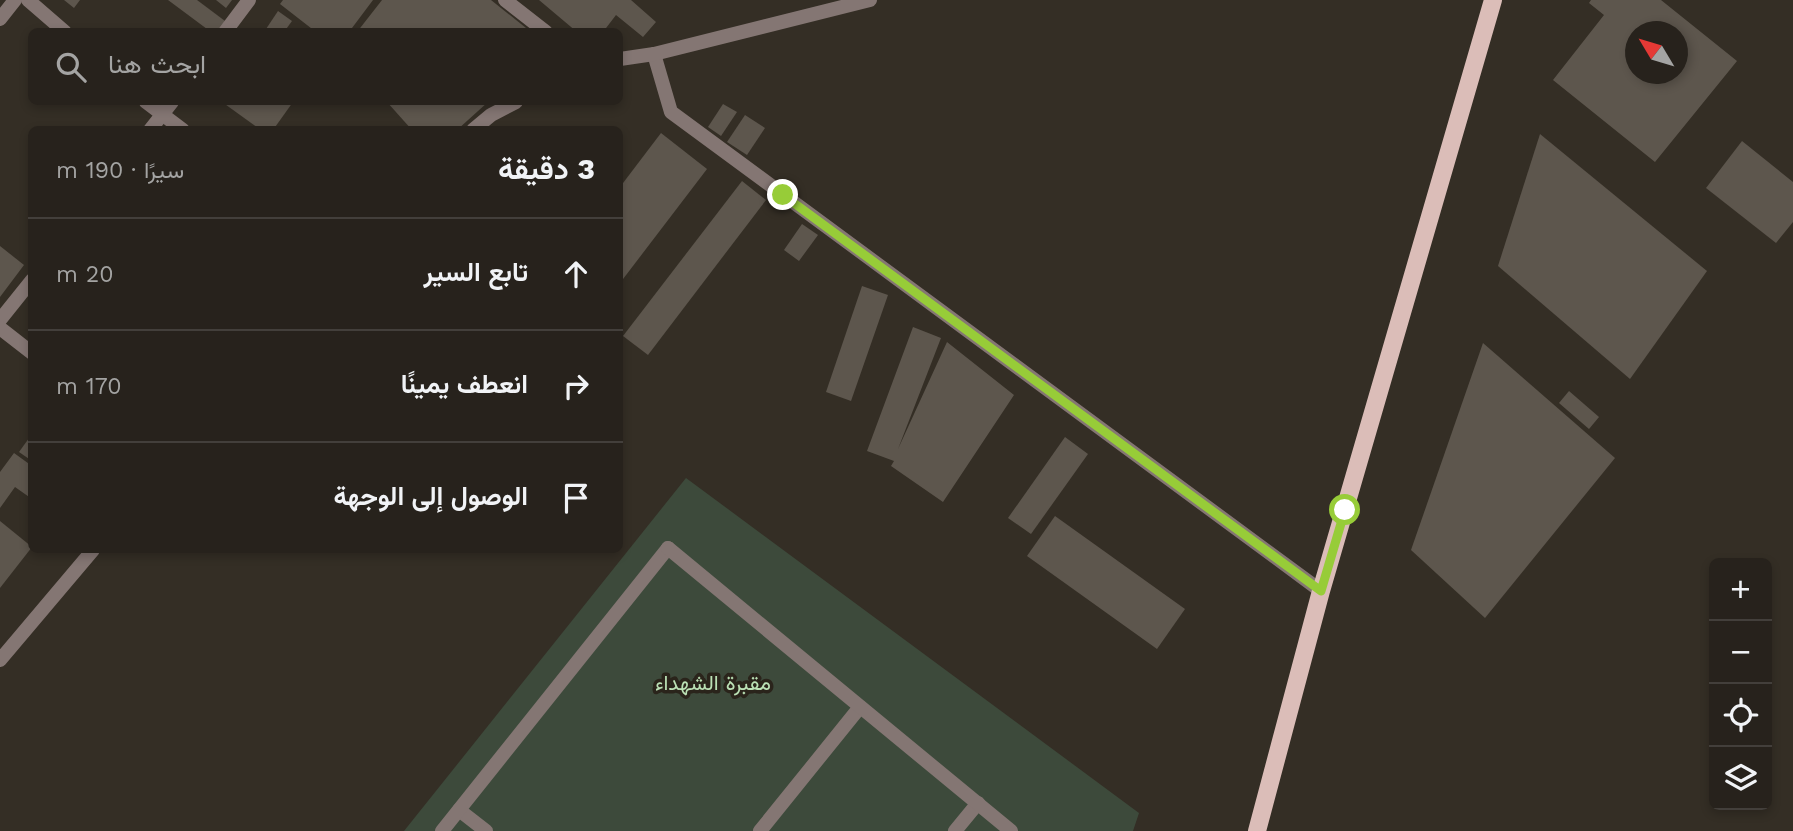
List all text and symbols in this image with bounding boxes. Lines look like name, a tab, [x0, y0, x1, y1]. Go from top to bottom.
north arrow	[1625, 21, 1688, 84]
search box	[28, 28, 623, 105]
icon: search	[52, 48, 90, 86]
text: ابحث هنا	[108, 49, 206, 79]
text: 3 دقيقة	[498, 151, 595, 186]
text: سيرًا · 190 m	[56, 157, 184, 184]
route end	[767, 179, 798, 210]
icon: ahead	[557, 255, 595, 293]
text: تابع السير	[424, 257, 528, 287]
text: 20 m	[56, 261, 113, 288]
icon: right	[557, 367, 595, 405]
text: انعطف يمينًا	[401, 369, 528, 399]
text: 170 m	[56, 373, 122, 400]
icon: arrive	[557, 479, 595, 517]
text: الوصول إلى الوجهة	[333, 481, 528, 511]
route start	[1329, 494, 1360, 525]
map controls	[1709, 558, 1772, 810]
button: +	[1709, 558, 1772, 621]
button: −	[1709, 621, 1772, 684]
park label: مقبرة الشهداء	[655, 670, 771, 696]
button: locate	[1709, 684, 1772, 747]
button: layers	[1709, 747, 1772, 810]

